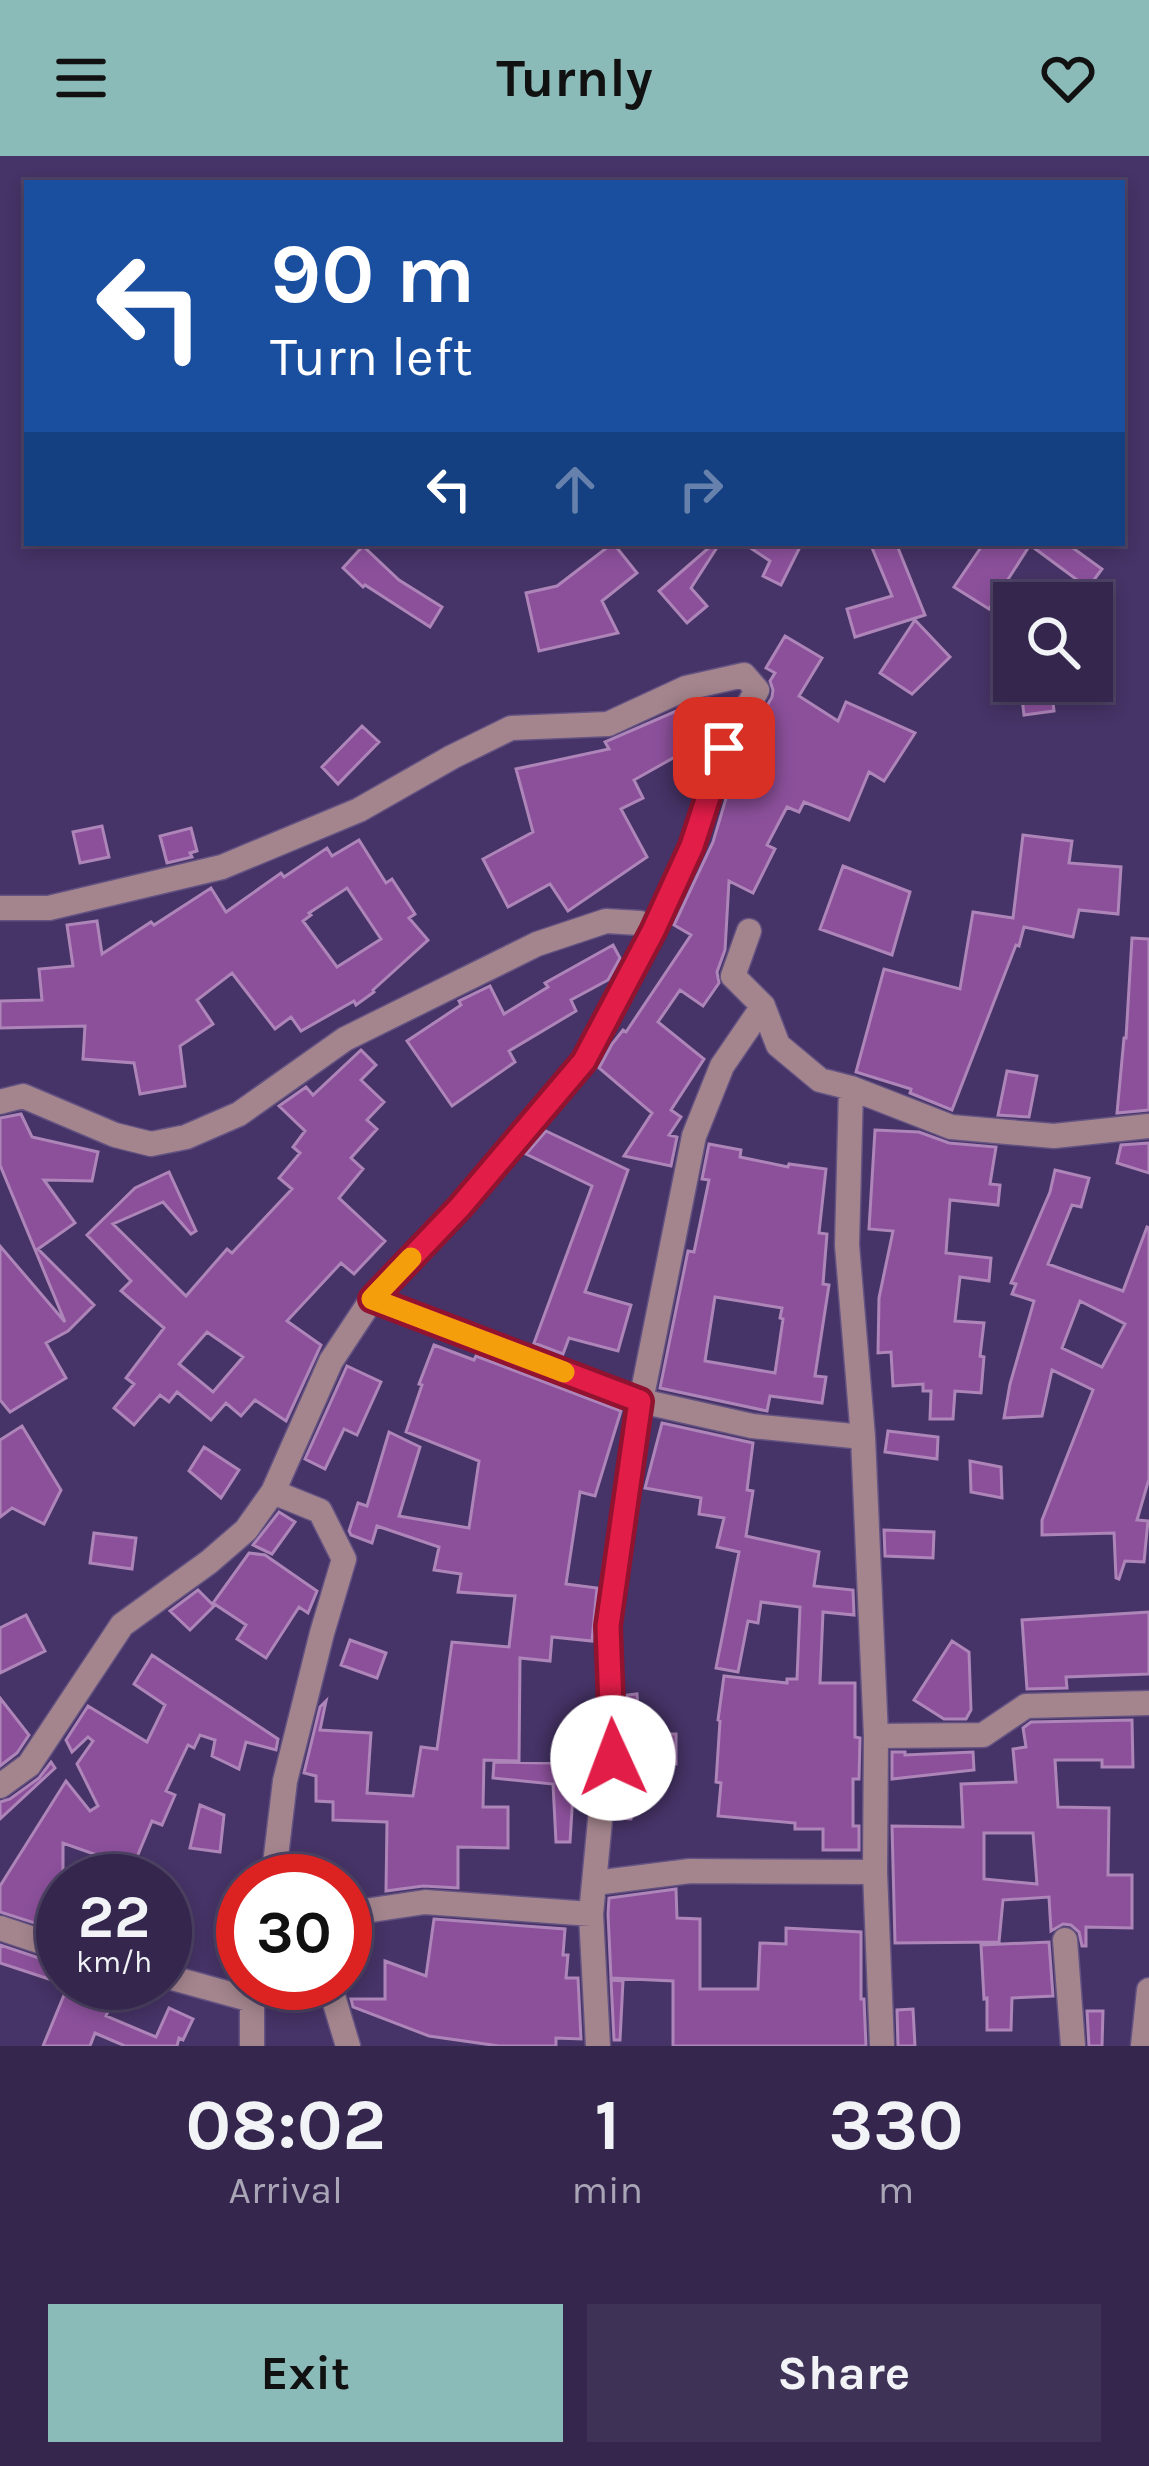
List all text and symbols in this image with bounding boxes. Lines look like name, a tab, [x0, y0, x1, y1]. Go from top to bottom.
icon: menu	[48, 45, 114, 111]
icon: heart	[1035, 45, 1101, 111]
text: Turnly	[496, 46, 653, 110]
text: 90 m	[270, 225, 475, 323]
icon: left	[72, 228, 228, 384]
text: Turn left	[270, 325, 473, 389]
icon: left	[416, 456, 482, 522]
icon: ahead	[542, 456, 608, 522]
icon: right	[668, 456, 734, 522]
map controls	[993, 582, 1113, 702]
button: search	[993, 582, 1113, 702]
pin	[673, 697, 775, 799]
icon: arrive	[691, 715, 757, 781]
position arrow	[550, 1695, 676, 1821]
speed limit sign: 30	[216, 1854, 372, 2010]
text: 22	[78, 1882, 150, 1952]
text: km/h	[76, 1944, 152, 1980]
text: 08:02	[185, 2083, 386, 2167]
text: 1	[594, 2083, 620, 2167]
text: 330	[828, 2083, 964, 2167]
text: Arrival	[229, 2167, 343, 2213]
text: min	[571, 2167, 643, 2213]
text: m	[878, 2167, 914, 2213]
button: Exit	[48, 2304, 563, 2442]
button: Share	[587, 2304, 1101, 2442]

